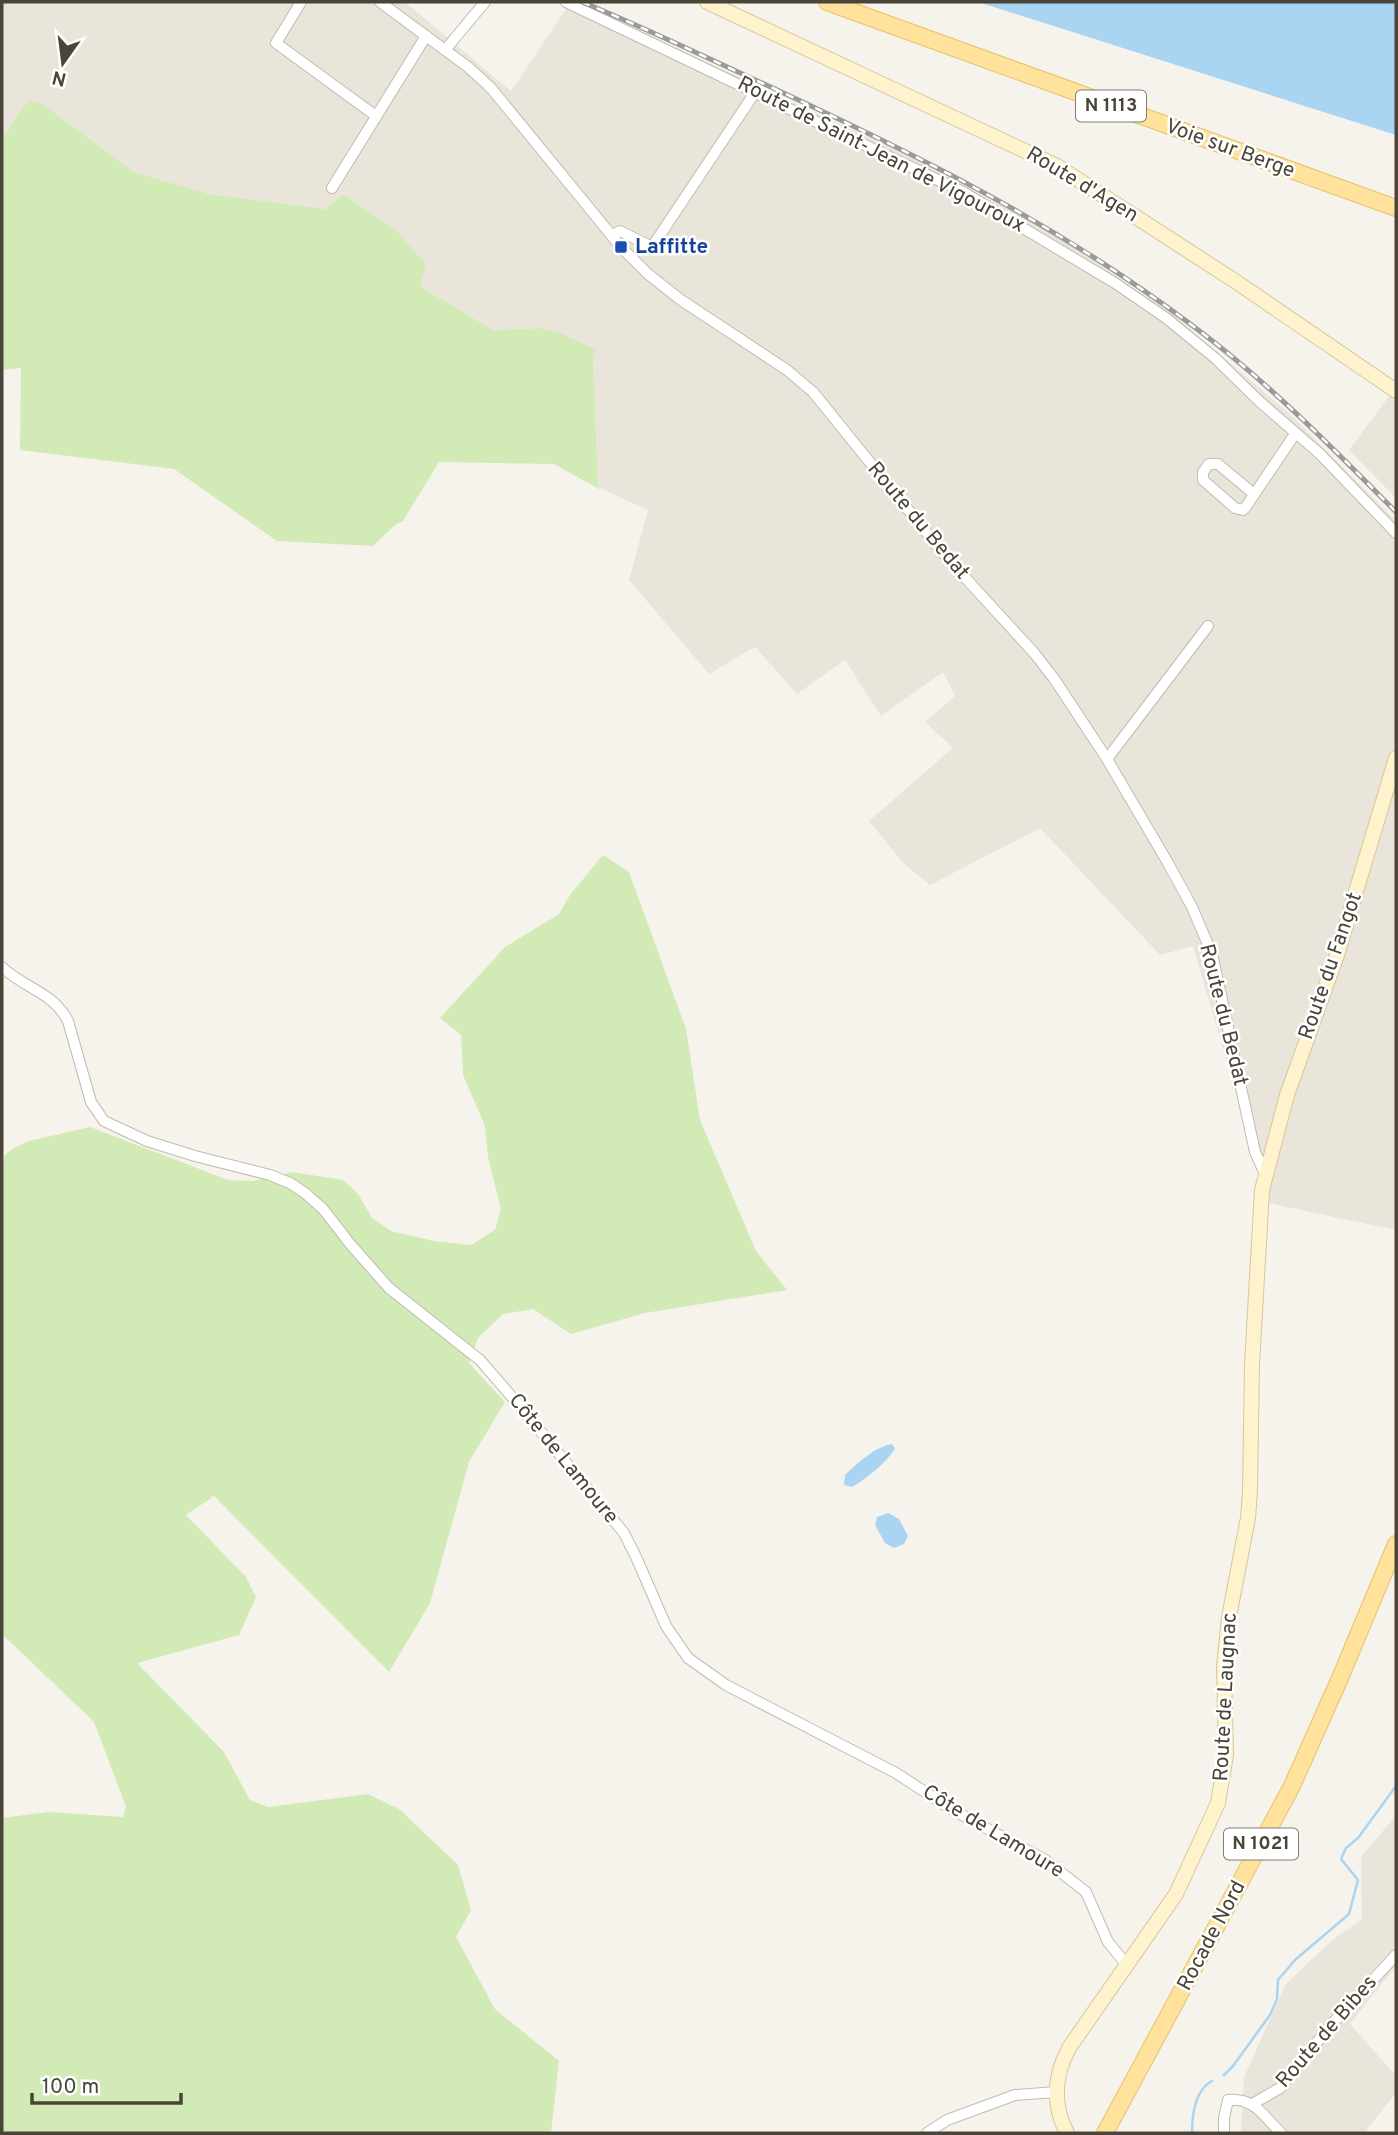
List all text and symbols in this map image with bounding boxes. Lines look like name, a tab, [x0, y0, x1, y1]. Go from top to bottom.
north arrow	[28, 28, 98, 98]
text: N	[50, 64, 69, 91]
street label: Route de Saint-Jean de Vigouroux	[733, 71, 1029, 240]
road number: N 1113	[1076, 90, 1146, 122]
street label: Voie sur Berge	[1162, 113, 1298, 185]
street label: Route d'Agen	[1021, 141, 1143, 229]
place label: Laffitte	[635, 234, 708, 261]
marker: Laffitte	[613, 239, 629, 255]
street label: Route du Bedat	[861, 457, 975, 585]
street label: Route du Fangot	[1293, 889, 1369, 1043]
street label: Route du Bedat	[1192, 941, 1254, 1089]
street label: Côte de Lamoure	[502, 1388, 624, 1530]
street label: Route de Laugnac	[1208, 1612, 1244, 1782]
street label: Côte de Lamoure	[917, 1779, 1069, 1885]
road number: N 1021	[1224, 1828, 1298, 1860]
street label: Rocade Nord	[1172, 1876, 1252, 1996]
street label: Route de Bibes	[1271, 1970, 1383, 2094]
scale bar	[32, 2062, 180, 2106]
text: 100 m	[42, 2074, 99, 2101]

